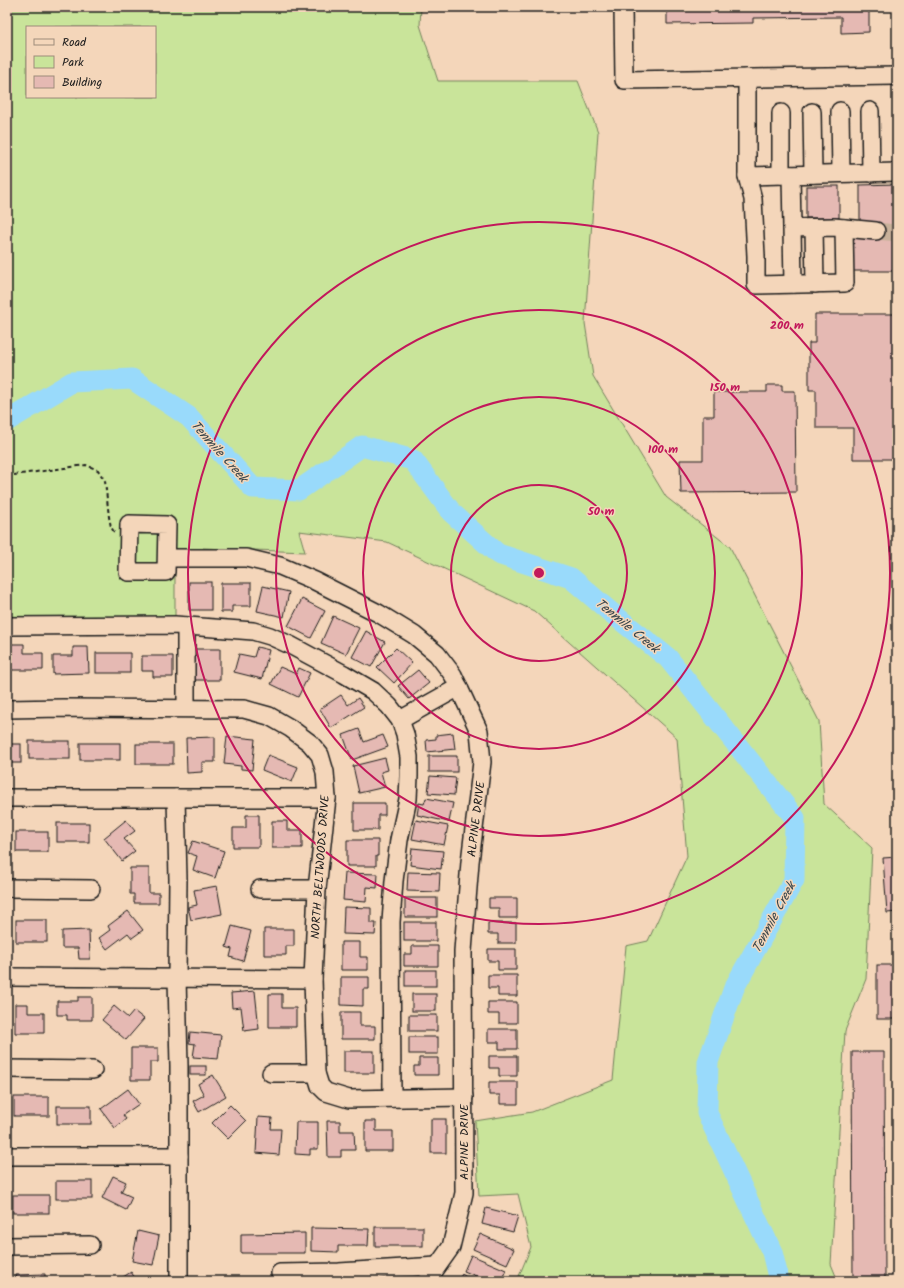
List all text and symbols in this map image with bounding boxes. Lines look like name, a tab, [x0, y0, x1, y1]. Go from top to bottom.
legend	[26, 26, 156, 98]
text: Road	[62, 33, 87, 52]
text: Park	[62, 53, 84, 72]
text: Building	[62, 73, 102, 92]
text: 200 m	[770, 316, 804, 335]
text: 150 m	[710, 378, 740, 397]
water label: Tenmile Creek	[185, 416, 254, 489]
text: 100 m	[648, 440, 678, 459]
text: 50 m	[587, 502, 615, 521]
centre of rings	[532, 566, 546, 580]
water label: Tenmile Creek	[590, 594, 665, 660]
street label: ALPINE DRIVE	[462, 779, 491, 858]
street label: NORTH BELTWOODS DRIVE	[306, 793, 335, 940]
water label: Tenmile Creek	[747, 877, 803, 957]
street label: ALPINE DRIVE	[455, 1103, 474, 1180]

